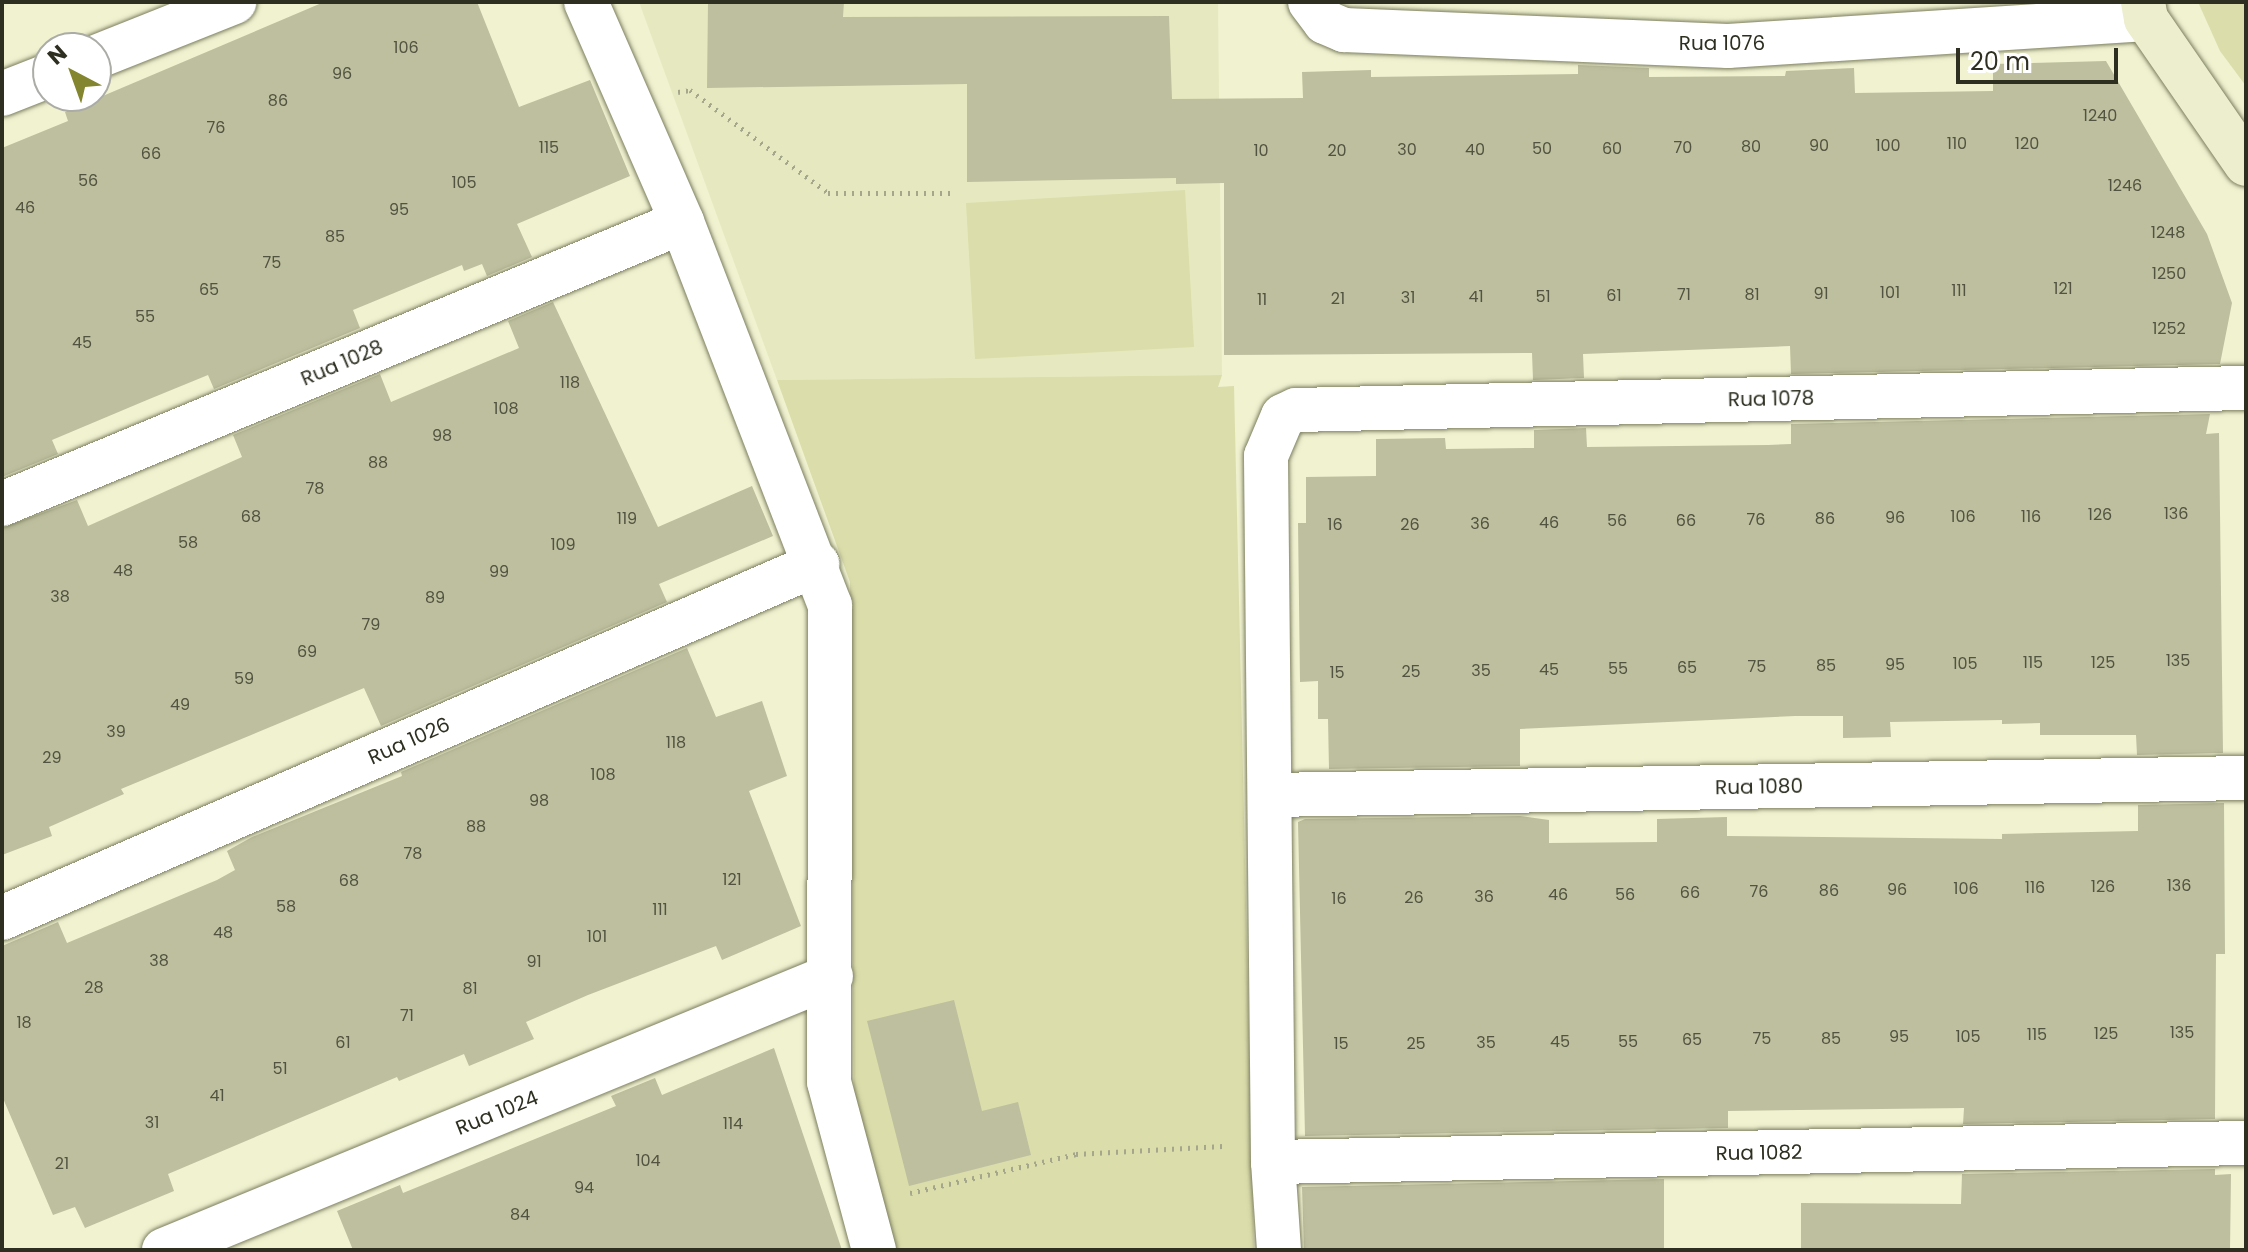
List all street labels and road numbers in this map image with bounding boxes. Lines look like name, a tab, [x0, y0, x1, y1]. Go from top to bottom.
street label: Rua 1076	[1679, 31, 1765, 55]
street label: Rua 1028	[297, 335, 387, 391]
street label: Rua 1078	[1728, 386, 1814, 412]
street label: Rua 1026	[364, 712, 454, 770]
street label: Rua 1080	[1715, 774, 1803, 800]
street label: Rua 1024	[452, 1086, 542, 1140]
street label: Rua 1082	[1715, 1140, 1803, 1166]

